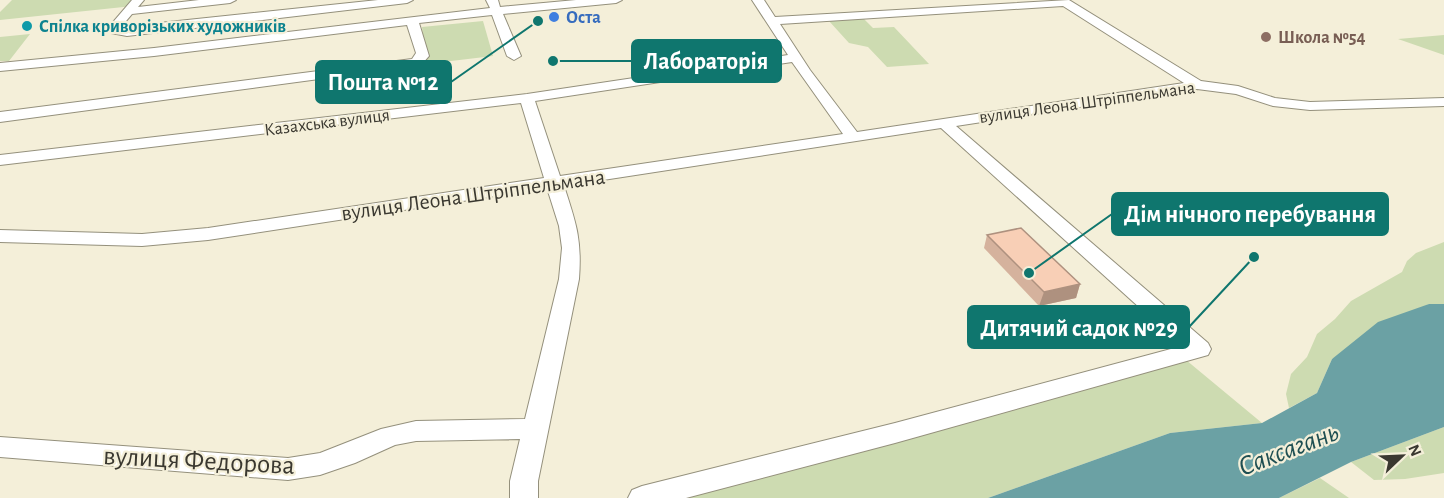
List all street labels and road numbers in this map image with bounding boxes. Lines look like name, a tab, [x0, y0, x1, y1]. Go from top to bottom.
street label: вулиця Леона Штріппельмана	[978, 79, 1196, 127]
street label: Казахська вулиця	[263, 106, 391, 140]
street label: вулиця Леона Штріппельмана	[340, 166, 606, 224]
street label: вулиця Федорова	[102, 442, 295, 480]

